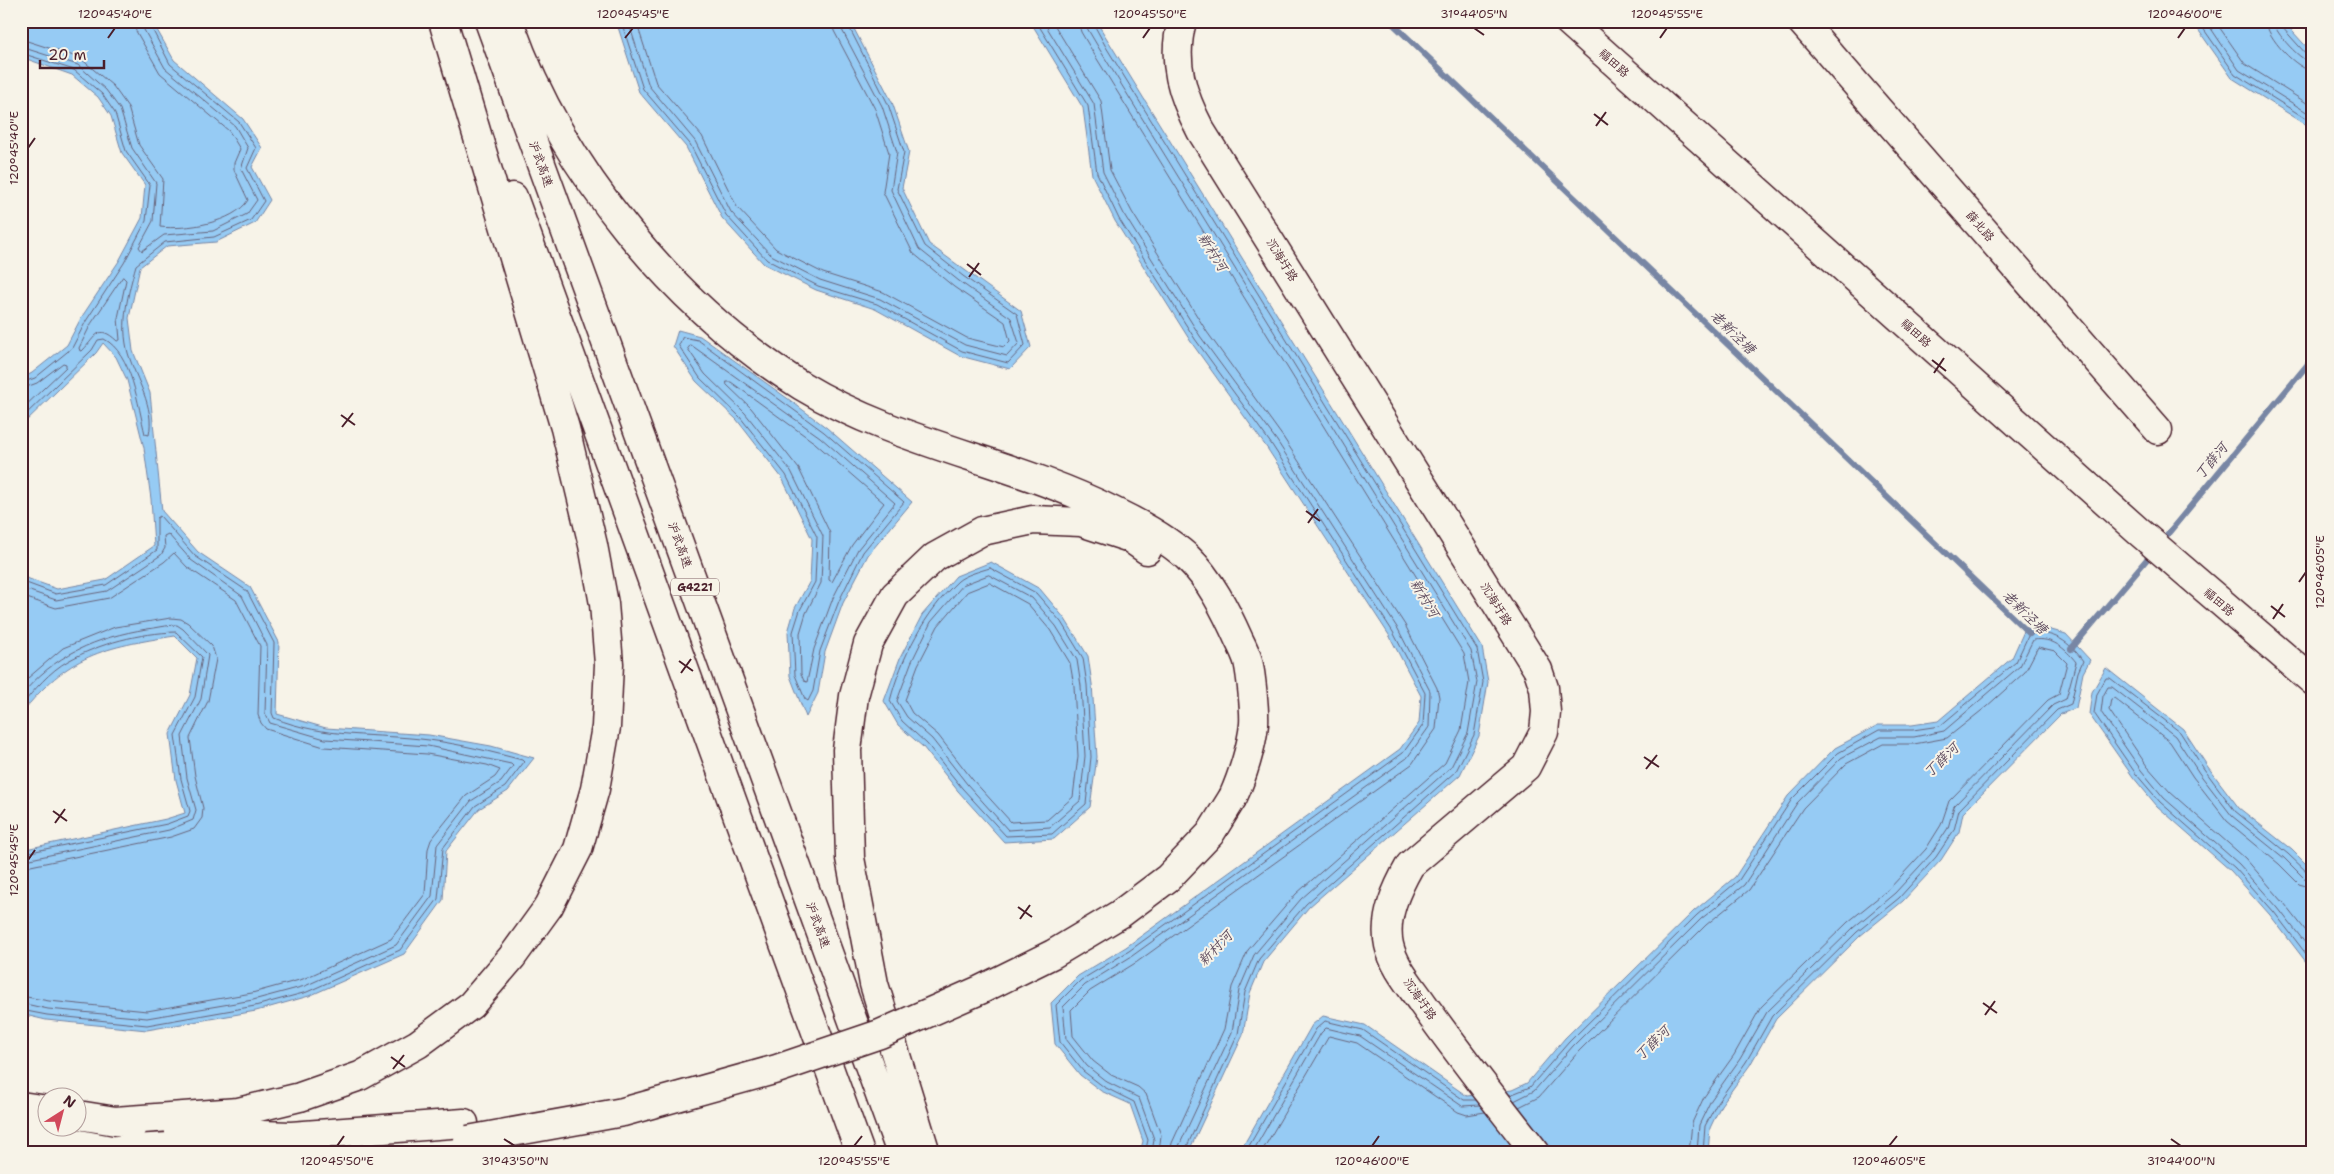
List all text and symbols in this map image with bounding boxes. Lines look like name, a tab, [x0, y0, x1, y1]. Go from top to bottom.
text: 120°45'40"E	[78, 6, 152, 22]
text: 120°45'45"E	[597, 6, 669, 22]
text: 120°45'50"E	[1113, 6, 1187, 22]
text: 31°44'05"N	[1440, 6, 1508, 22]
text: 120°45'55"E	[1631, 6, 1703, 22]
text: 120°46'00"E	[2148, 6, 2222, 22]
scale bar	[40, 38, 104, 70]
text: 20 m	[48, 45, 87, 65]
street label: 福田路	[1595, 45, 1633, 81]
text: 120°45'40"E	[6, 111, 22, 185]
street label: 沪武高速	[525, 139, 557, 189]
street label: 薛北路	[1962, 207, 1998, 245]
water label: 新村河	[1194, 229, 1233, 276]
street label: 沉海圩路	[1262, 235, 1302, 285]
water label: 老新泾塘	[1707, 306, 1761, 359]
street label: 福田路	[1897, 315, 1935, 351]
water label: 丁薛河	[2191, 438, 2233, 483]
street label: 沪武高速	[664, 520, 696, 570]
text: 120°46'05"E	[2312, 535, 2328, 609]
water label: 新村河	[1406, 575, 1445, 622]
road number: G4221	[671, 578, 719, 596]
street label: 沉海圩路	[1476, 579, 1516, 629]
street label: 福田路	[2200, 584, 2238, 620]
water label: 老新泾塘	[1999, 586, 2053, 639]
water label: 丁薛河	[1920, 738, 1964, 781]
text: 120°45'45"E	[6, 824, 22, 896]
street label: 沪武高速	[802, 900, 834, 950]
water label: 新村河	[1194, 925, 1237, 969]
street label: 沉海圩路	[1400, 975, 1440, 1023]
water label: 丁薛河	[1631, 1021, 1675, 1064]
north arrow	[38, 1086, 88, 1136]
text: N	[60, 1091, 79, 1112]
text: 120°45'50"E	[300, 1153, 374, 1169]
text: 31°43'50"N	[481, 1153, 549, 1169]
text: 120°45'55"E	[818, 1153, 890, 1169]
text: 120°46'00"E	[1335, 1153, 1409, 1169]
text: 120°46'05"E	[1852, 1153, 1926, 1169]
text: 31°44'00"N	[2147, 1153, 2215, 1169]

